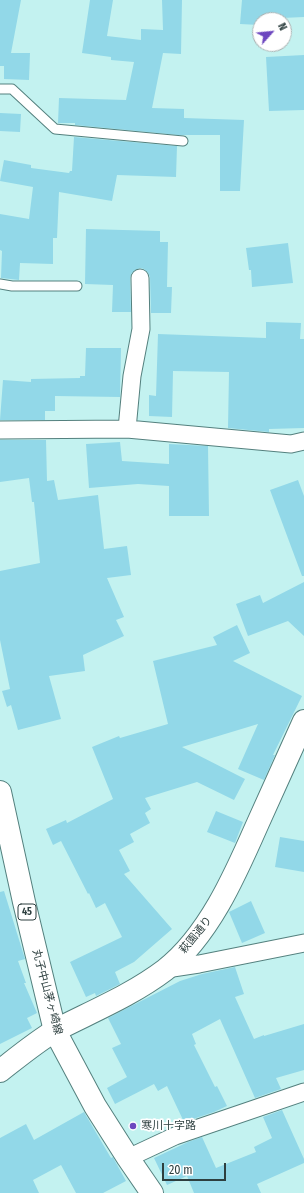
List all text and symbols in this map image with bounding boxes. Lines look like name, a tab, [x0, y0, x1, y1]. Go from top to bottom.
north arrow	[252, 12, 292, 52]
text: N	[275, 21, 290, 33]
road number: 45	[18, 904, 36, 920]
street label: 萩園通り	[177, 914, 215, 956]
street label: 丸子中山茅ヶ崎線	[29, 948, 65, 1036]
place label: 寒川十字路	[141, 1119, 196, 1133]
marker: 寒川十字路	[128, 1121, 138, 1131]
scale bar	[164, 1155, 228, 1181]
text: 20 m	[169, 1163, 193, 1177]

